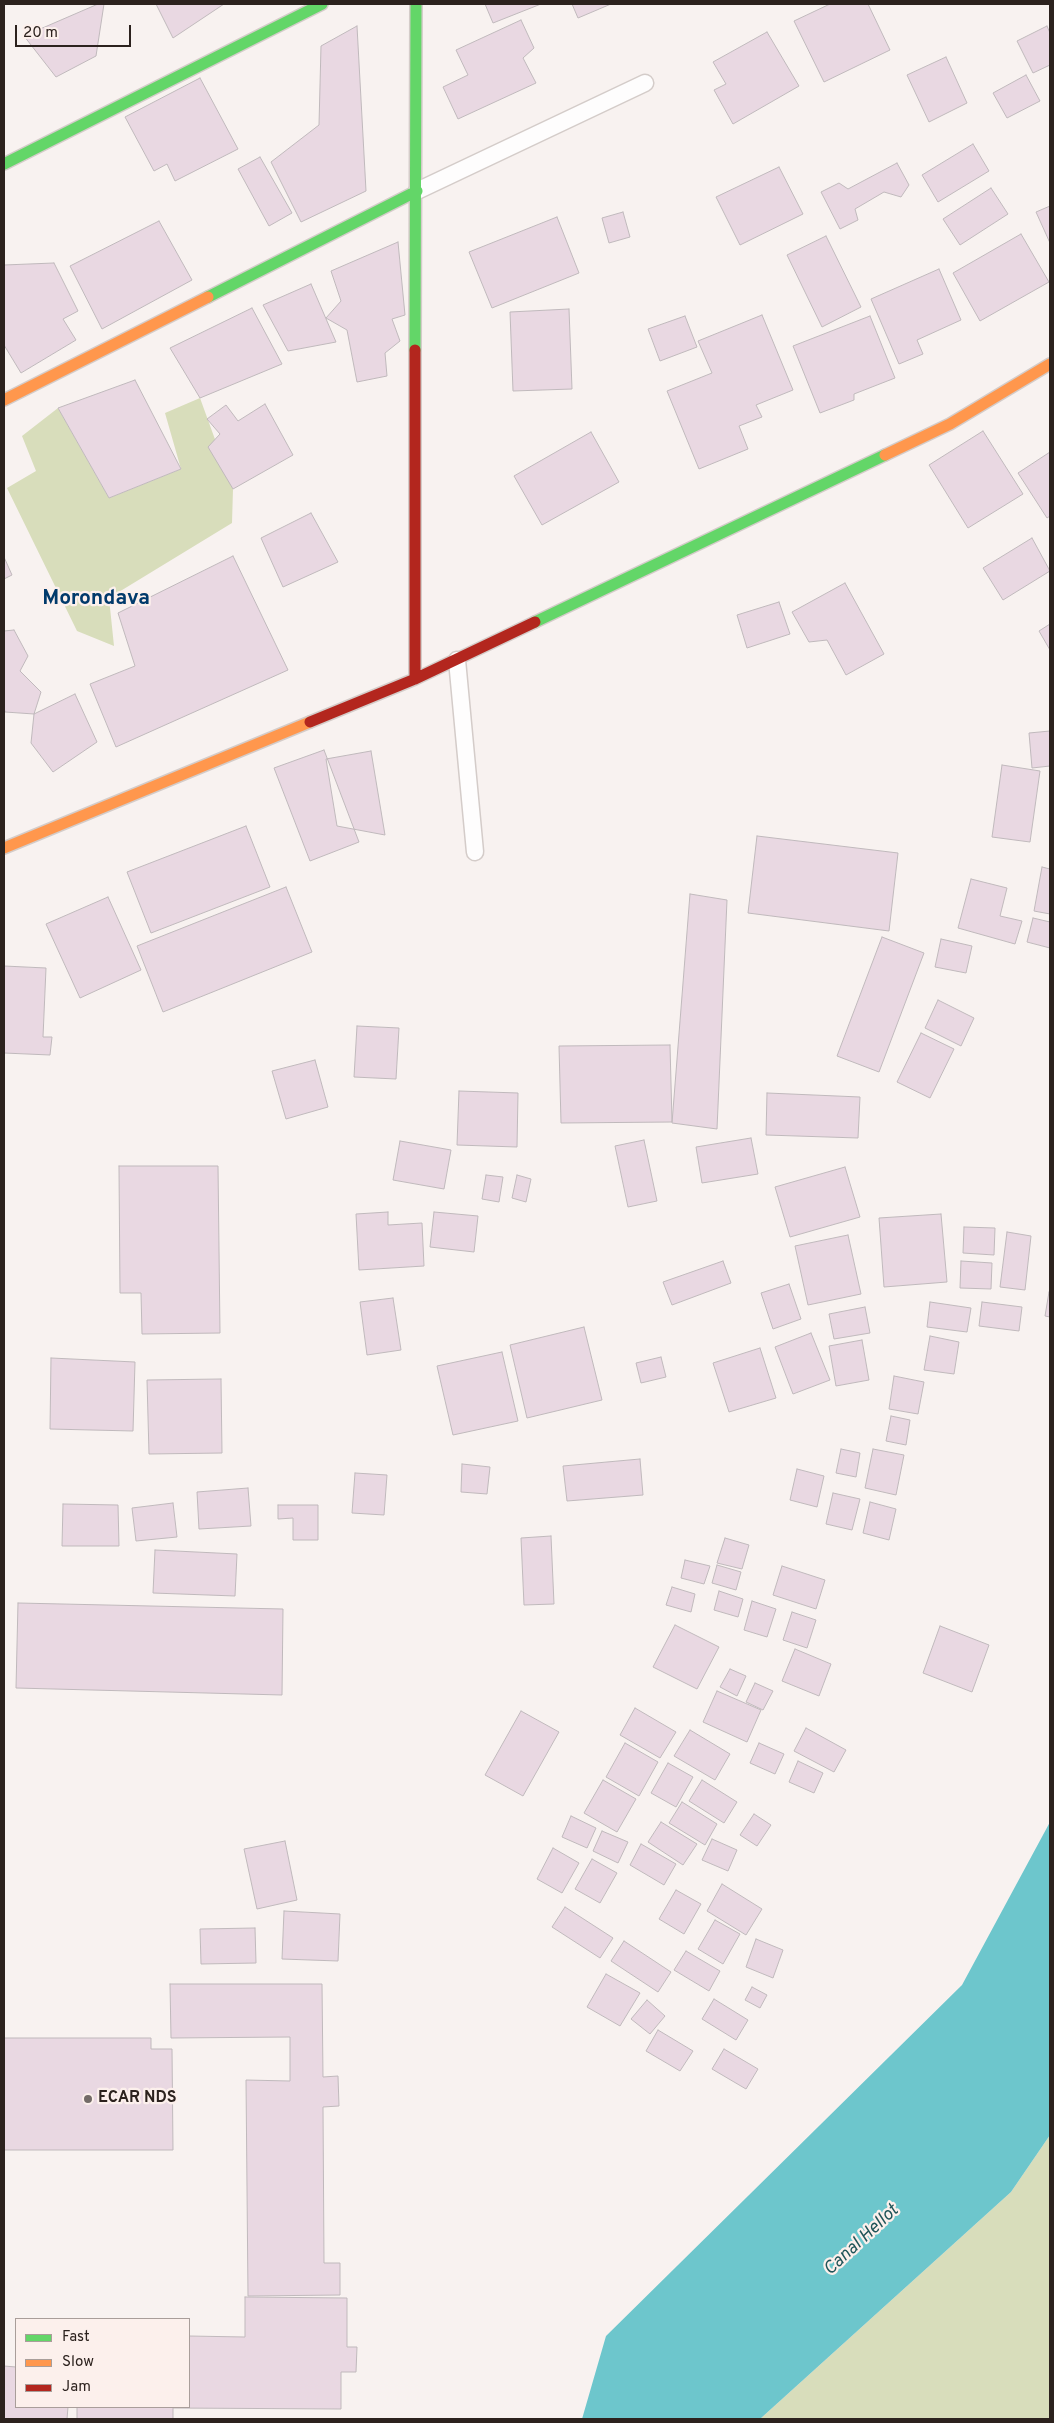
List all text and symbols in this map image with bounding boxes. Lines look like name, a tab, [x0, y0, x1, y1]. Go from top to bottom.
scale bar	[18, 15, 134, 47]
text: 20 m	[23, 24, 58, 43]
district label: Morondava	[42, 587, 150, 613]
place label: ECAR NDS	[98, 2089, 177, 2109]
marker: ECAR NDS	[82, 2093, 94, 2105]
water label: Canal Hellot	[820, 2201, 904, 2281]
legend	[15, 2318, 190, 2408]
text: Fast	[62, 2328, 90, 2347]
text: Slow	[62, 2353, 94, 2372]
text: Jam	[62, 2378, 91, 2397]

